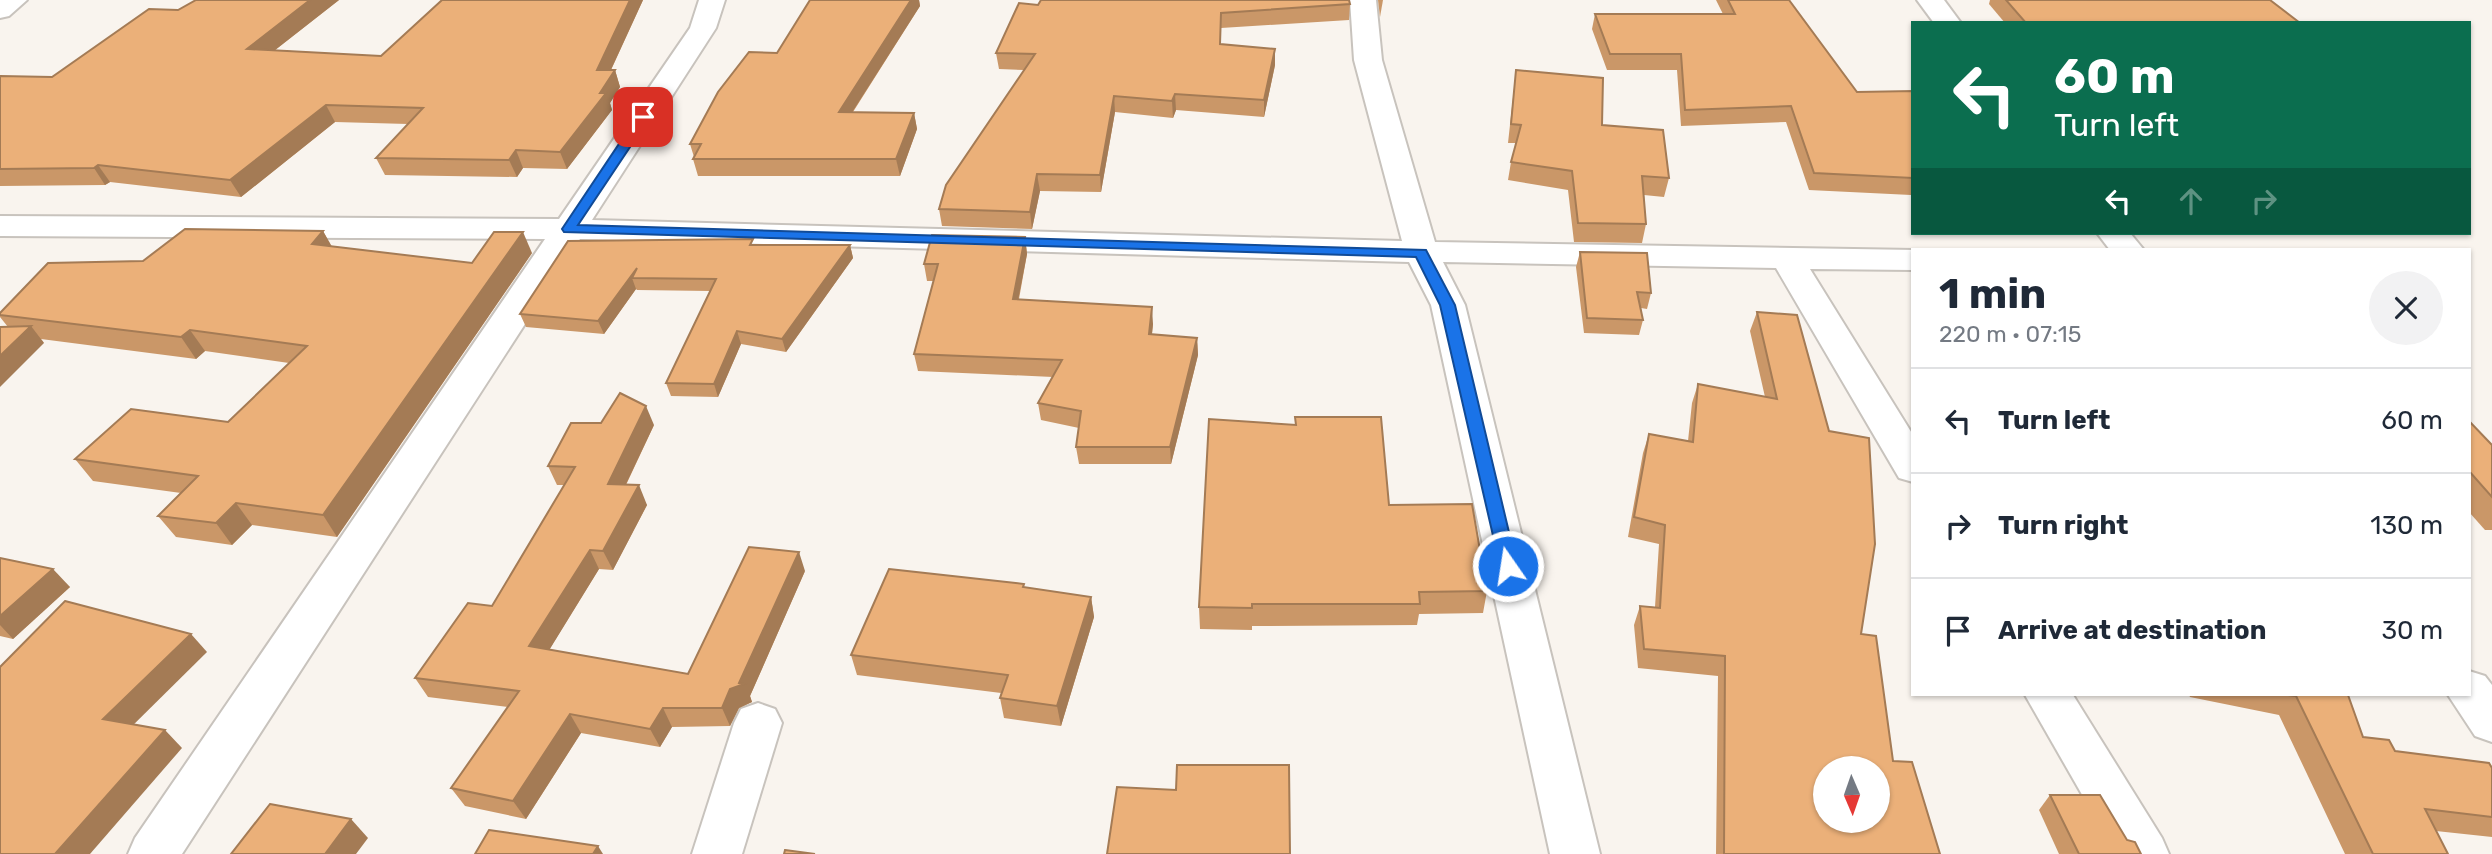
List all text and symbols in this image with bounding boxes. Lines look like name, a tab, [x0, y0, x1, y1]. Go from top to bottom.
text: 60 m	[2054, 47, 2175, 105]
icon: left	[1939, 49, 2030, 140]
pin	[613, 87, 673, 147]
icon: arrive	[624, 98, 662, 136]
text: Turn left	[2054, 106, 2179, 144]
icon: left	[2099, 182, 2137, 220]
icon: ahead	[2172, 182, 2210, 220]
icon: right	[2245, 182, 2283, 220]
text: 1 min	[1939, 269, 2046, 319]
button: close	[2369, 271, 2443, 345]
text: 220 m · 07:15	[1939, 320, 2081, 348]
icon: left	[1939, 402, 1977, 440]
text: Turn left	[1998, 405, 2110, 436]
text: 60 m	[2381, 405, 2443, 436]
icon: right	[1939, 507, 1977, 545]
text: Turn right	[1998, 510, 2128, 541]
text: 130 m	[2370, 510, 2443, 541]
position arrow	[1471, 529, 1545, 603]
icon: arrive	[1939, 612, 1977, 650]
text: Arrive at destination	[1998, 615, 2266, 646]
text: 30 m	[2381, 615, 2443, 646]
north arrow	[1813, 756, 1890, 833]
map controls	[1813, 756, 1890, 833]

